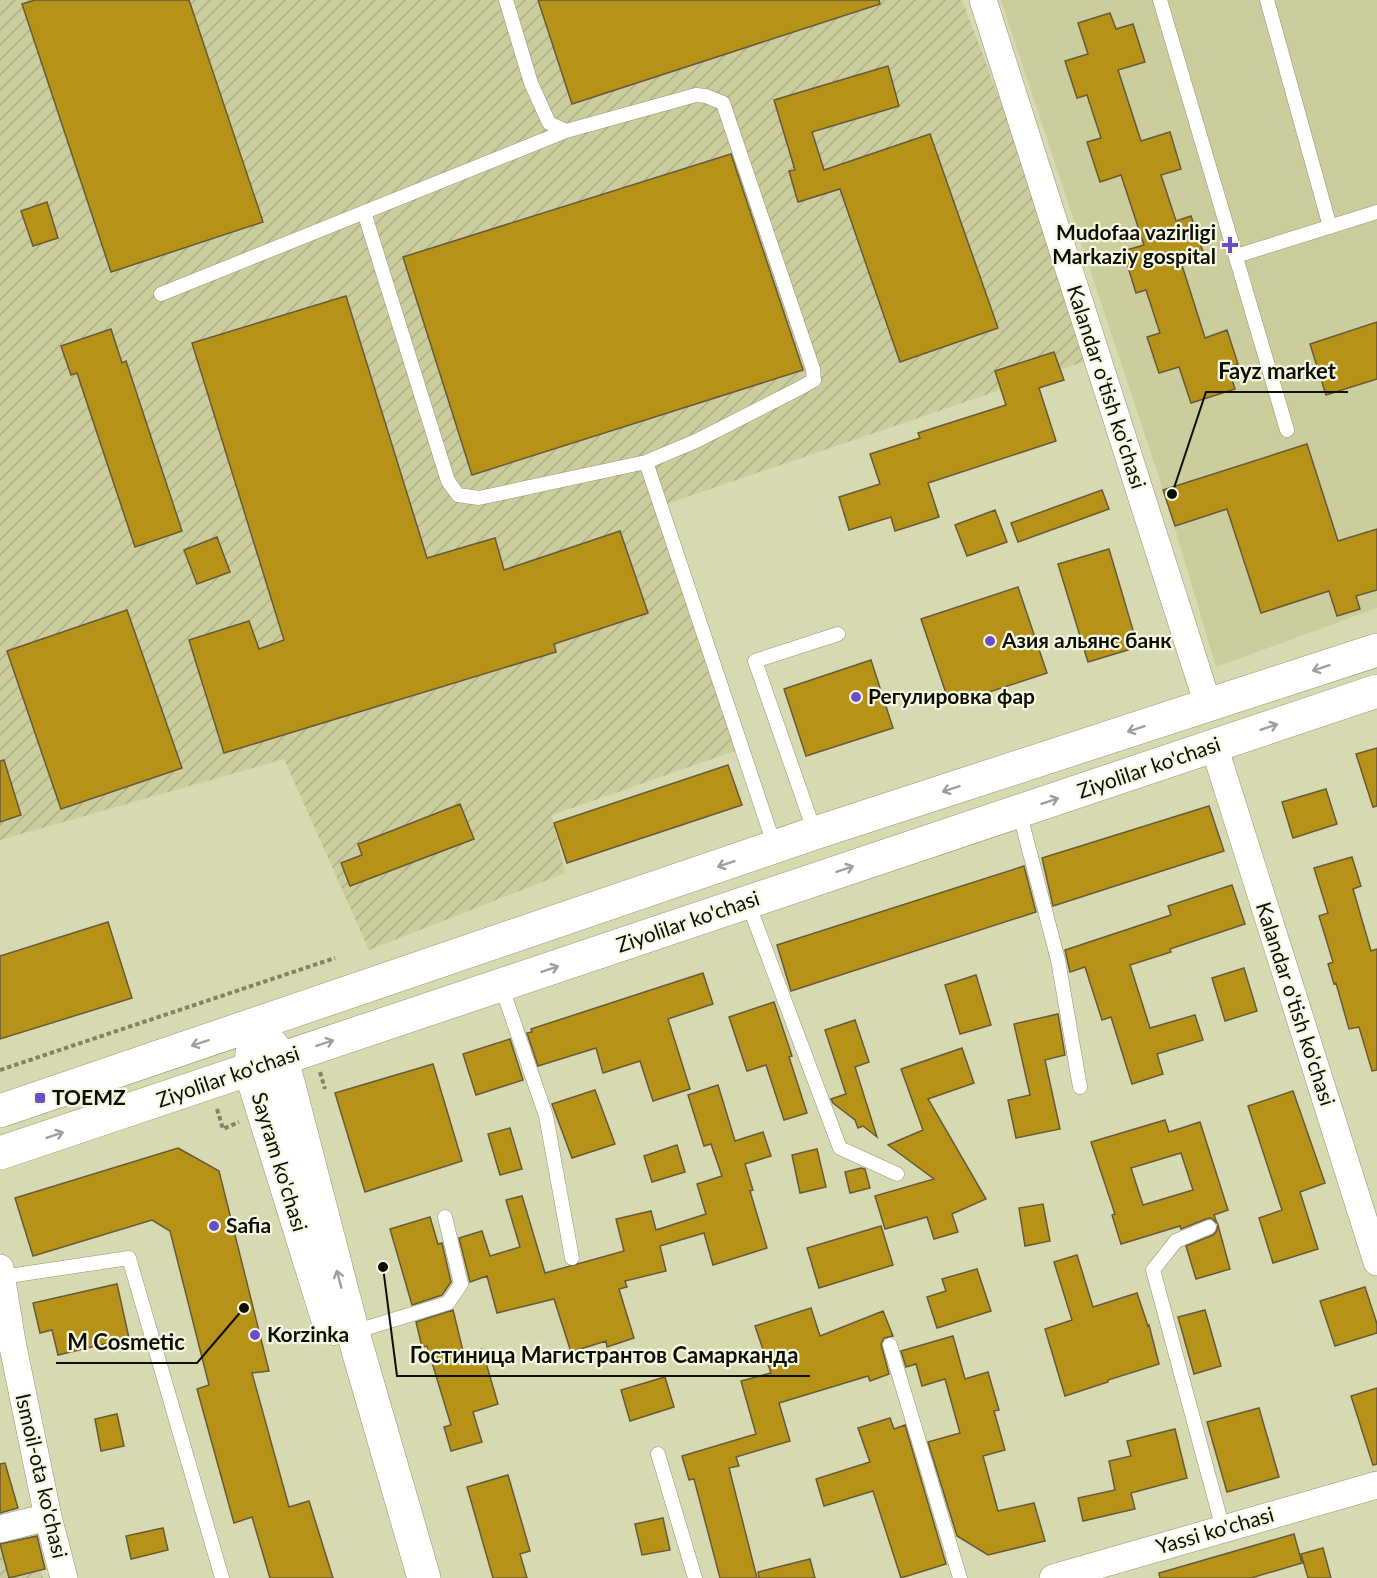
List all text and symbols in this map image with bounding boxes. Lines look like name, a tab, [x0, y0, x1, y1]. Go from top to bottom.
place label: Mudofaa vazirligi Markaziy gospital	[1052, 219, 1216, 268]
marker: Mudofaa vazirligi Markaziy gospital	[1221, 236, 1239, 254]
street label: Kalandar o'tish ko'chasi	[1063, 281, 1152, 492]
callout: Fayz market	[1206, 352, 1348, 392]
text: Fayz market	[1218, 357, 1337, 384]
place label: Азия альянс банк	[1001, 627, 1172, 652]
marker: Азия альянс банк	[983, 634, 997, 648]
one-way arrow	[1313, 664, 1331, 675]
place label: Регулировка фар	[868, 683, 1035, 708]
marker: Регулировка фар	[849, 690, 863, 704]
one-way arrow	[1259, 721, 1278, 732]
one-way arrow	[1127, 724, 1146, 735]
street label: Ziyolilar ko'chasi	[1074, 730, 1223, 803]
one-way arrow	[942, 784, 961, 795]
one-way arrow	[1040, 794, 1059, 805]
one-way arrow	[717, 859, 736, 870]
one-way arrow	[835, 863, 854, 874]
street label: Ziyolilar ko'chasi	[613, 884, 762, 957]
street label: Kalandar o'tish ko'chasi	[1252, 898, 1341, 1109]
one-way arrow	[540, 962, 559, 973]
one-way arrow	[315, 1037, 334, 1048]
one-way arrow	[191, 1038, 210, 1049]
street label: Ziyolilar ko'chasi	[153, 1039, 302, 1112]
place label: TOEMZ	[52, 1084, 126, 1109]
street label: Sayram ko'chasi	[247, 1089, 314, 1234]
marker: TOEMZ	[33, 1091, 47, 1105]
one-way arrow	[46, 1129, 65, 1140]
place label: Safia	[226, 1212, 271, 1237]
marker: Safia	[207, 1219, 221, 1233]
one-way arrow	[333, 1270, 345, 1289]
place label: Korzinka	[267, 1321, 349, 1346]
callout: M Cosmetic	[56, 1323, 197, 1363]
text: M Cosmetic	[67, 1328, 185, 1355]
marker: Korzinka	[248, 1328, 262, 1342]
callout: Гостиница Магистрантов Самарканда	[397, 1336, 810, 1376]
text: Гостиница Магистрантов Самарканда	[410, 1341, 798, 1368]
street label: Ismoil-ota ko'chasi	[11, 1391, 74, 1561]
street label: Yassi ko'chasi	[1153, 1501, 1276, 1558]

